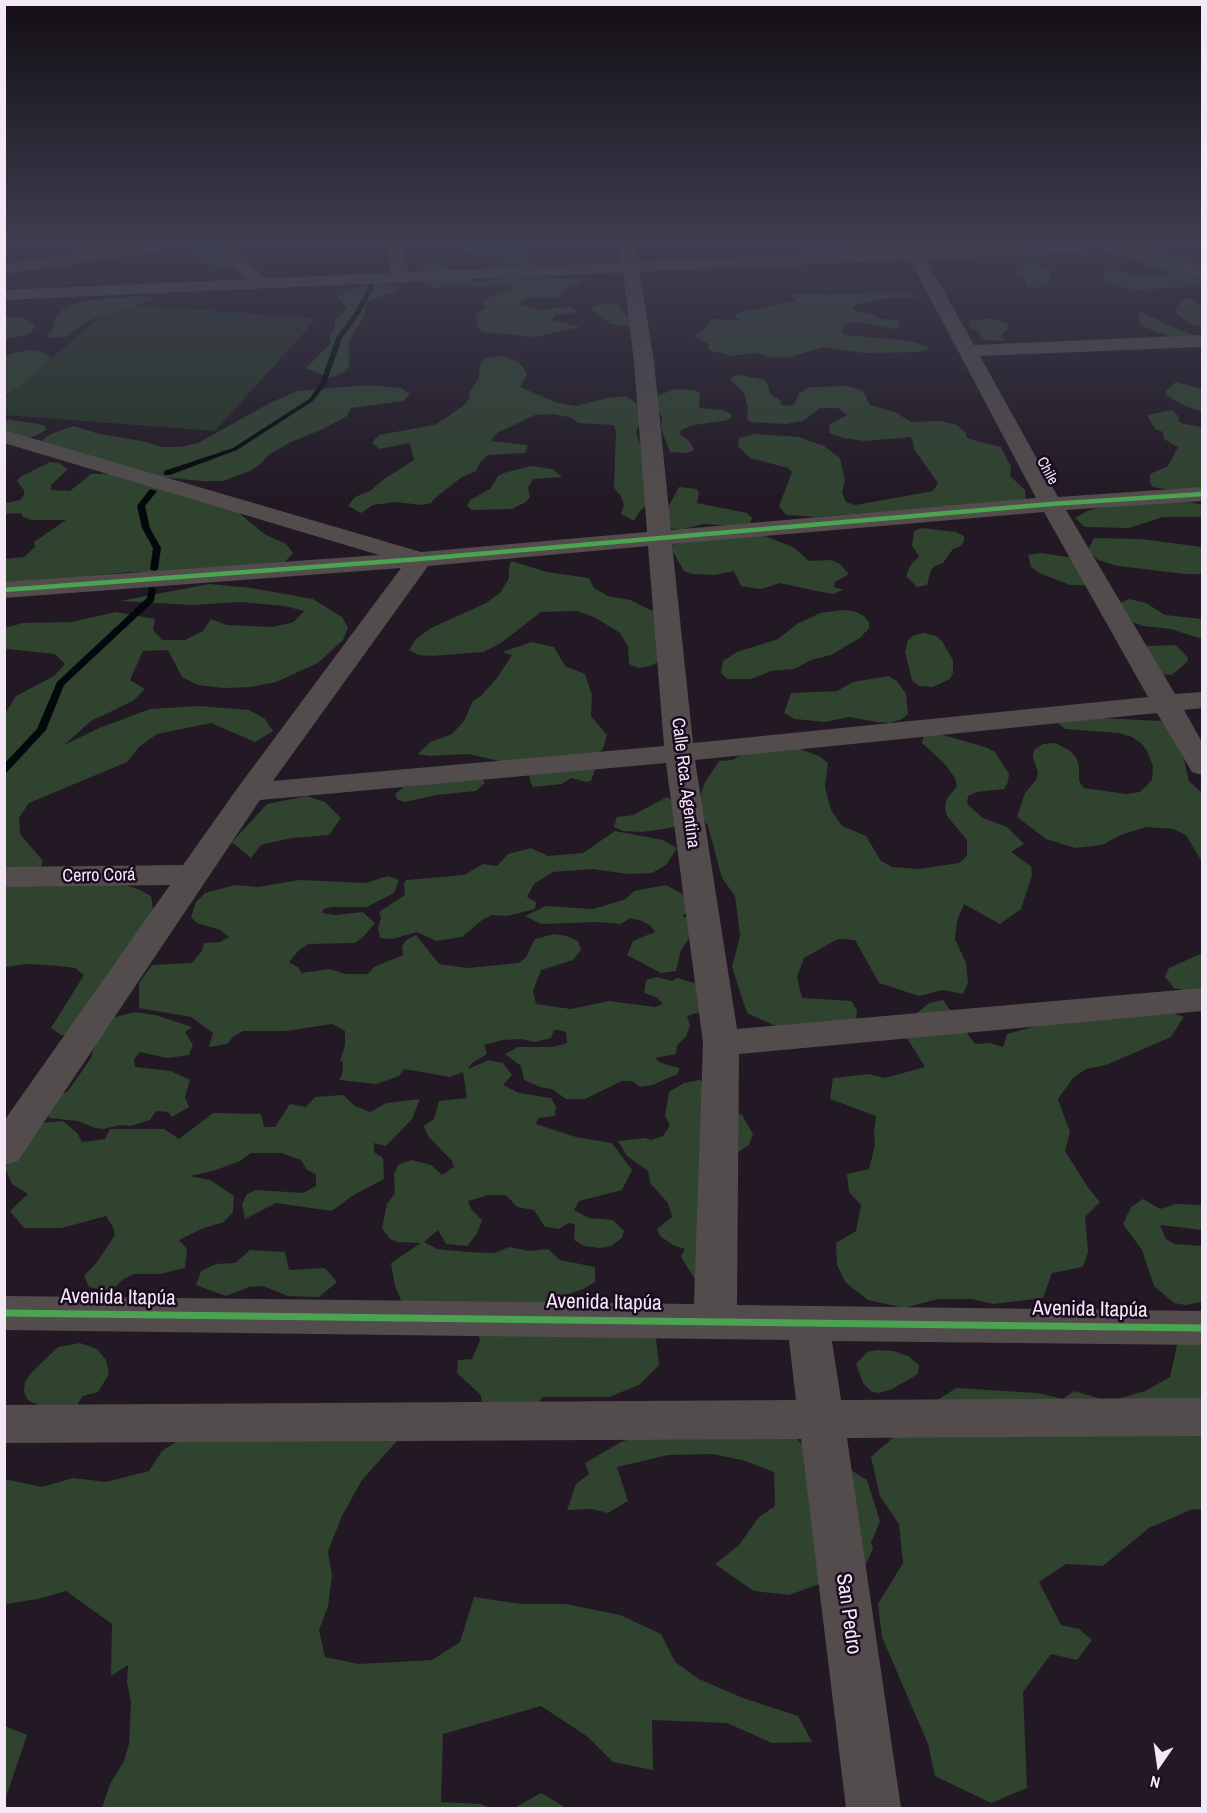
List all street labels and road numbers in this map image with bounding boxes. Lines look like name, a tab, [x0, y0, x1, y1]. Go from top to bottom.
street label: Chile	[1032, 454, 1062, 488]
street label: Calle Rca. Agentina	[666, 717, 704, 849]
street label: Cerro Corá	[62, 865, 136, 887]
street label: Avenida Itapúa	[60, 1284, 176, 1312]
street label: Avenida Itapúa	[546, 1289, 662, 1317]
street label: Avenida Itapúa	[1032, 1296, 1148, 1324]
street label: San Pedro	[830, 1572, 866, 1656]

